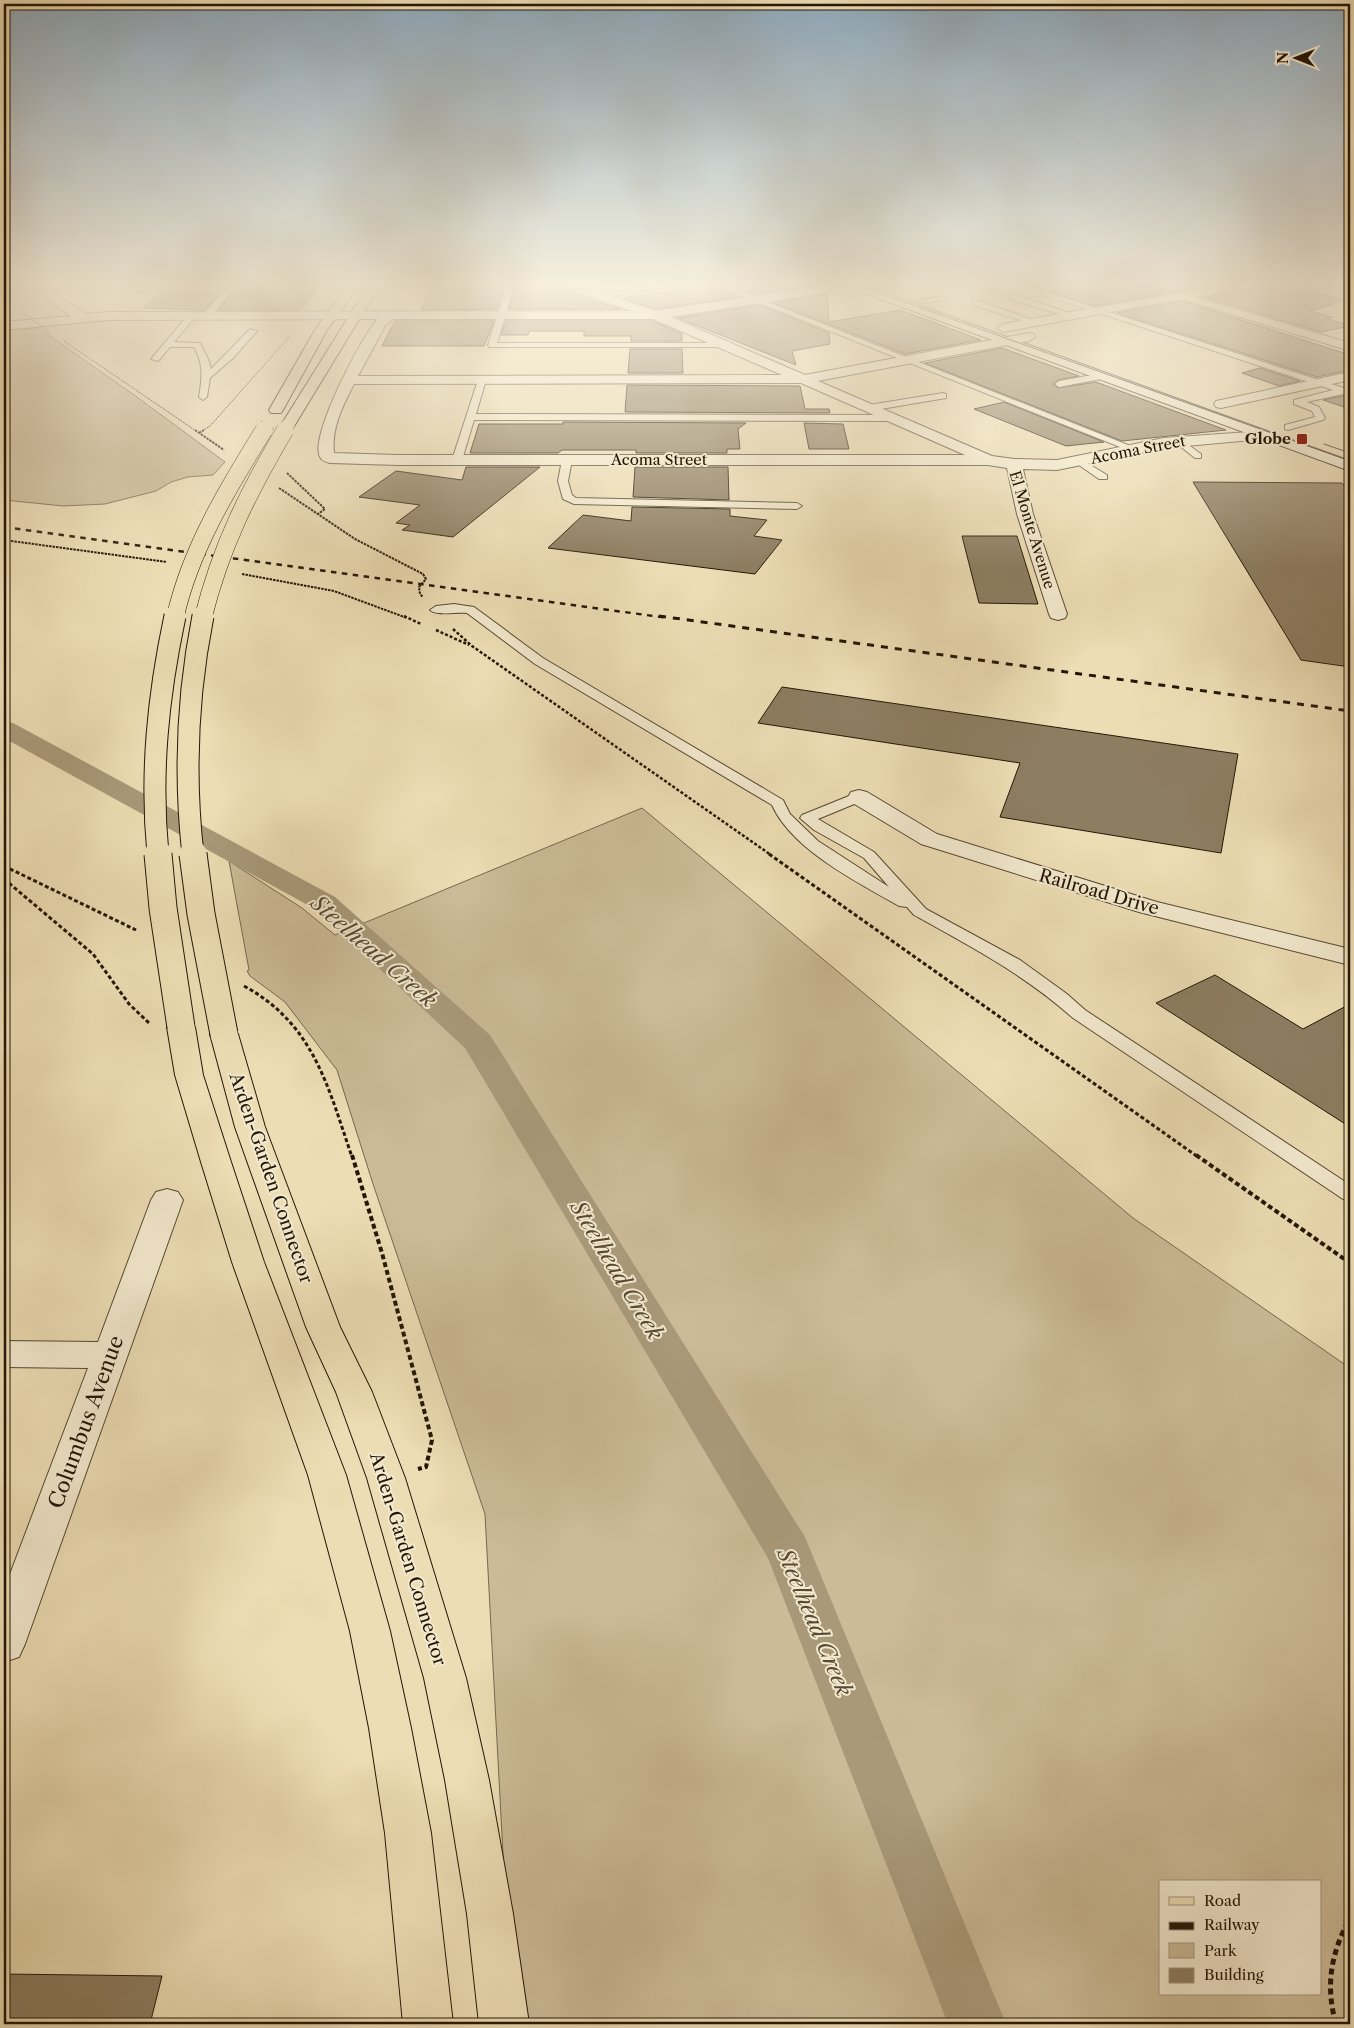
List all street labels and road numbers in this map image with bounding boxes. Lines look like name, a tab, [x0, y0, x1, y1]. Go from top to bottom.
street label: Acoma Street	[1088, 431, 1188, 468]
street label: Acoma Street	[610, 450, 708, 469]
street label: El Monte Avenue	[1005, 468, 1059, 591]
street label: Railroad Drive	[1036, 864, 1162, 920]
street label: Arden-Garden Connector	[224, 1069, 318, 1287]
street label: Columbus Avenue	[43, 1332, 128, 1512]
street label: Arden-Garden Connector	[365, 1449, 451, 1669]

